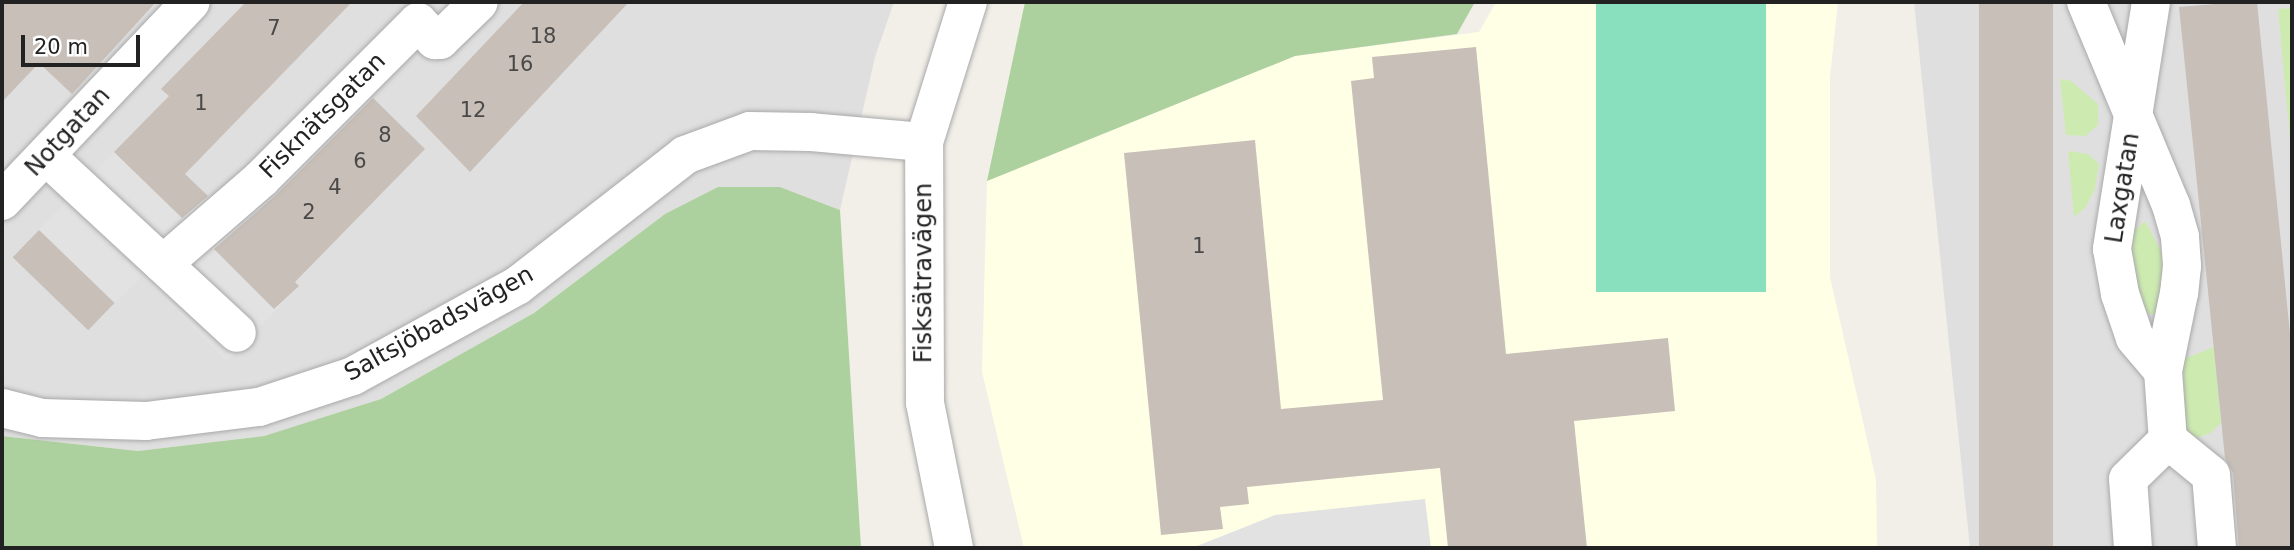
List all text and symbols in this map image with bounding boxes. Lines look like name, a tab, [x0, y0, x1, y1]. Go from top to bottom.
house number: 7	[267, 15, 281, 41]
scale bar	[24, 21, 144, 65]
house number: 18	[530, 23, 556, 49]
text: 20 m	[34, 35, 88, 59]
street label: Fisknätsgatan	[254, 47, 392, 185]
house number: 16	[507, 51, 533, 77]
street label: Notgatan	[20, 81, 116, 183]
house number: 1	[194, 90, 208, 116]
house number: 12	[460, 97, 486, 123]
house number: 8	[378, 122, 392, 148]
street label: Laxgatan	[2100, 131, 2146, 245]
house number: 6	[353, 148, 367, 174]
house number: 4	[328, 174, 342, 200]
street label: Fisksätravägen	[910, 183, 938, 363]
house number: 2	[302, 199, 316, 225]
house number: 1	[1192, 233, 1206, 259]
street label: Saltsjöbadsvägen	[339, 260, 539, 388]

